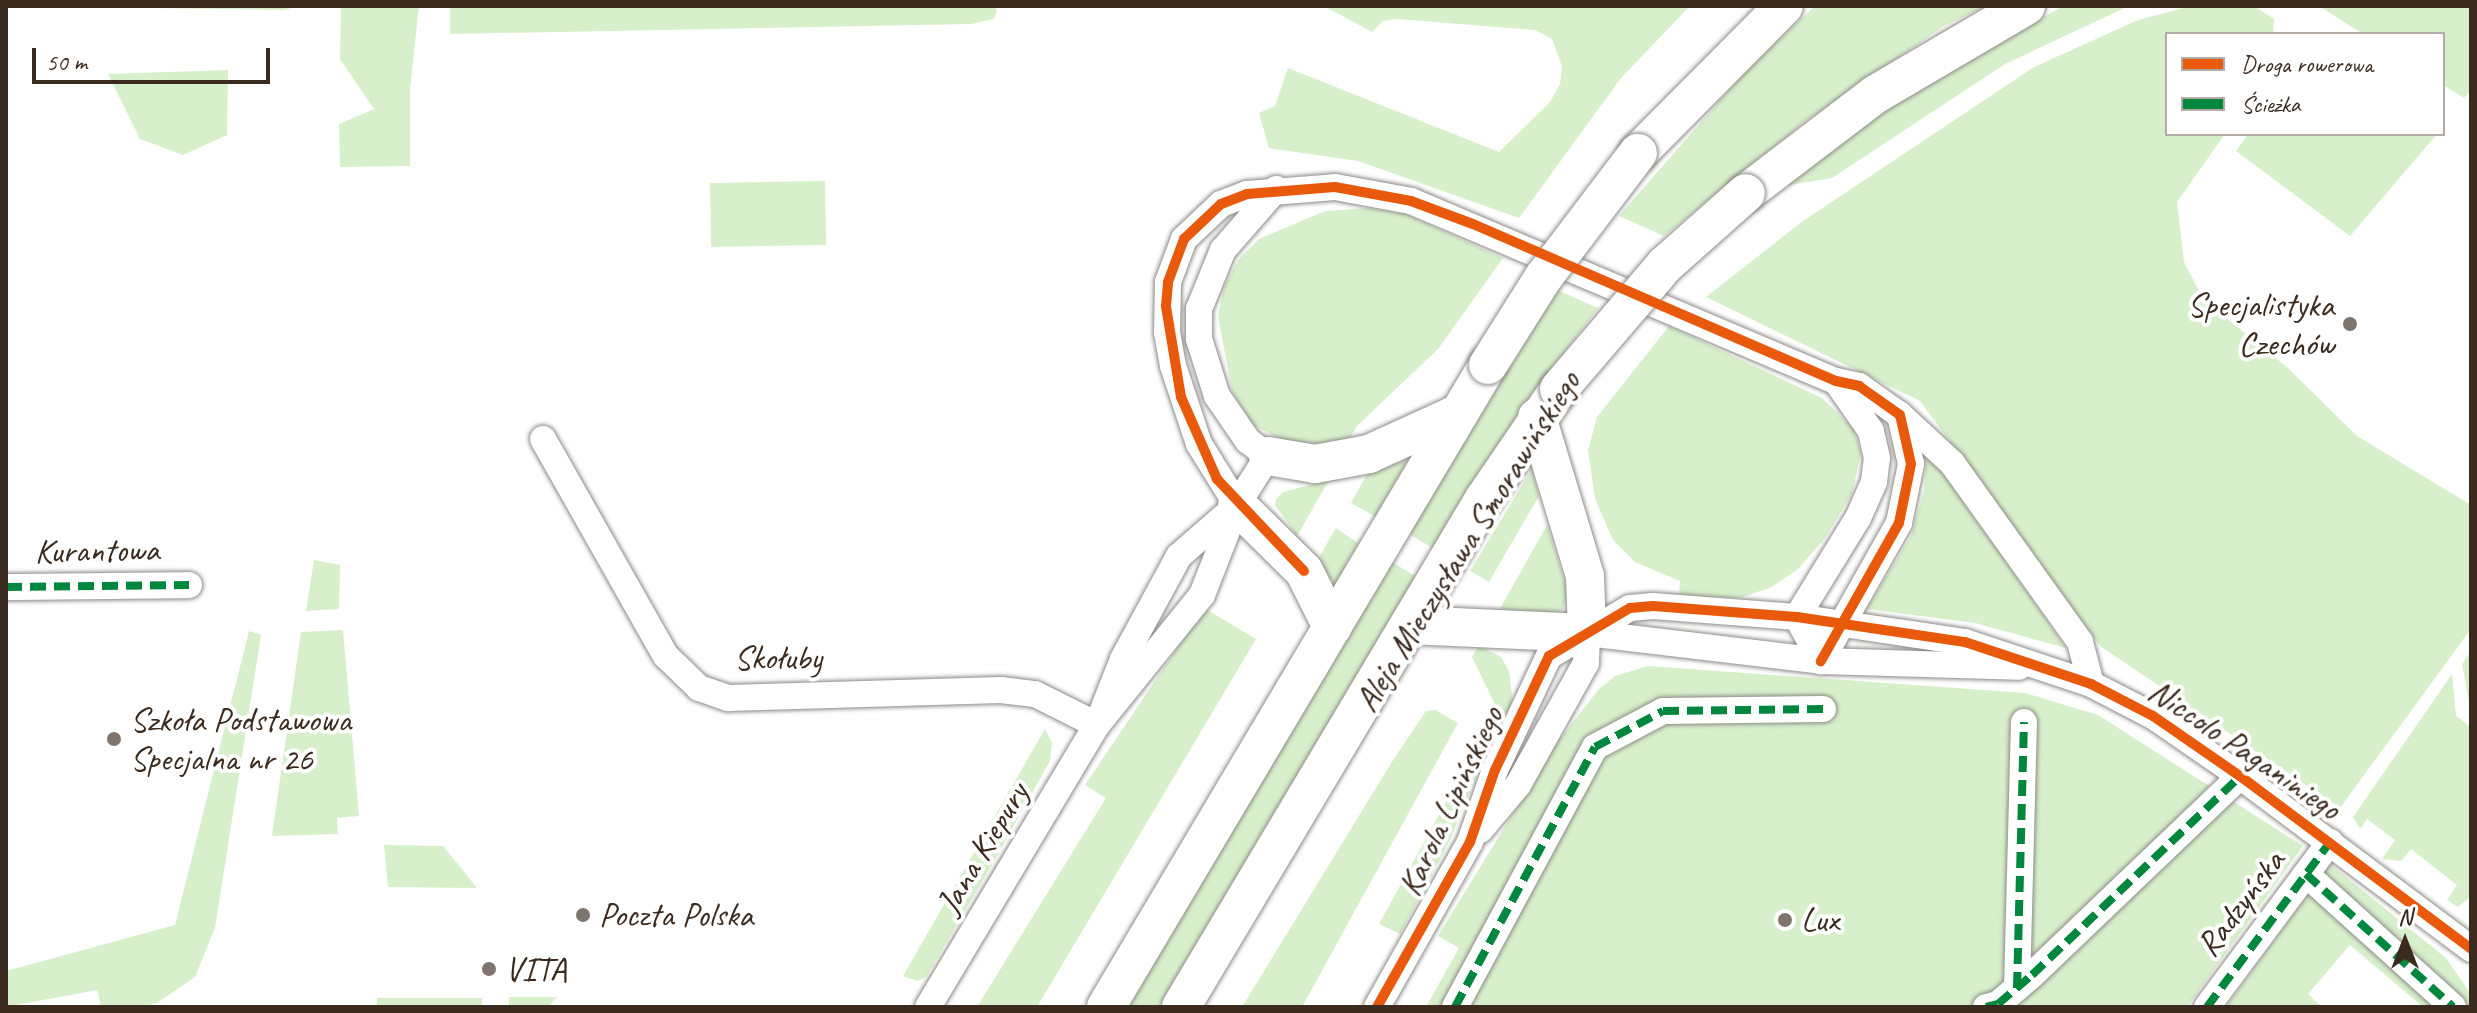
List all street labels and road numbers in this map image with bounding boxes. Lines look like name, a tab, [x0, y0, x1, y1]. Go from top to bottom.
street label: Aleja Mieczysława Smorawińskiego	[1346, 364, 1588, 718]
street label: Kurantowa	[34, 529, 160, 571]
street label: Skołuby	[734, 638, 822, 678]
street label: Niccolo Paganiniego	[2141, 670, 2349, 828]
street label: Karola Lipińskiego	[1388, 700, 1512, 902]
street label: Jana Kiepury	[927, 775, 1037, 921]
street label: Radzyńska	[2187, 842, 2293, 964]

